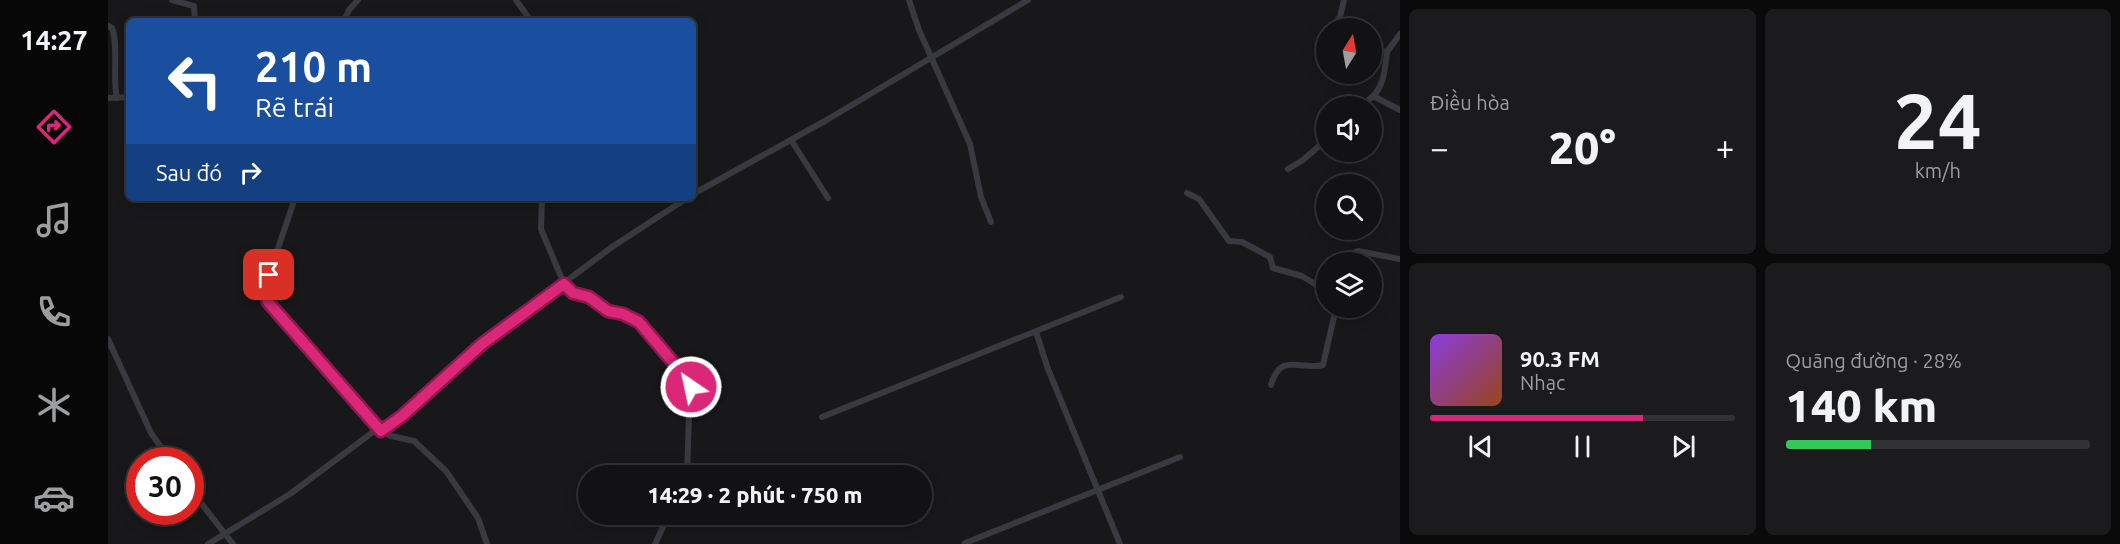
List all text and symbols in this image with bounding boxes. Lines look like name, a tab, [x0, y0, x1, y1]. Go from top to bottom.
north arrow	[1316, 18, 1382, 84]
map controls	[1316, 18, 1382, 318]
text: 14:27	[20, 25, 88, 55]
icon: left	[156, 42, 234, 120]
text: 210 m	[255, 43, 372, 90]
text: 24	[1894, 76, 1982, 164]
text: Điều hòa	[1430, 91, 1510, 114]
text: Rẽ trái	[255, 92, 334, 122]
button: sound	[1316, 96, 1382, 162]
icon: directions	[33, 106, 75, 148]
text: 20°	[1549, 122, 1616, 173]
text: −	[1430, 129, 1449, 166]
text: +	[1716, 129, 1734, 166]
icon: right	[234, 156, 267, 189]
text: km/h	[1915, 159, 1961, 182]
text: Sau đó	[156, 160, 222, 185]
button: search	[1316, 174, 1382, 240]
icon: music	[33, 199, 75, 241]
pin	[243, 249, 294, 300]
button: layers	[1316, 252, 1382, 318]
icon: arrive	[252, 258, 285, 291]
icon: phone	[33, 291, 75, 333]
text: 90.3 FM	[1520, 346, 1600, 371]
text: Quãng đường · 28%	[1786, 349, 1962, 372]
position arrow	[659, 355, 723, 419]
text: Nhạc	[1520, 371, 1565, 394]
text: 140 km	[1786, 380, 1937, 431]
icon: climate	[33, 384, 75, 426]
icon: previous	[1464, 430, 1497, 463]
icon: pause	[1566, 430, 1599, 463]
icon: next	[1667, 430, 1700, 463]
speed limit sign: 30	[126, 447, 204, 525]
icon: car	[33, 477, 75, 519]
text: 14:29 · 2 phút · 750 m	[647, 482, 863, 507]

